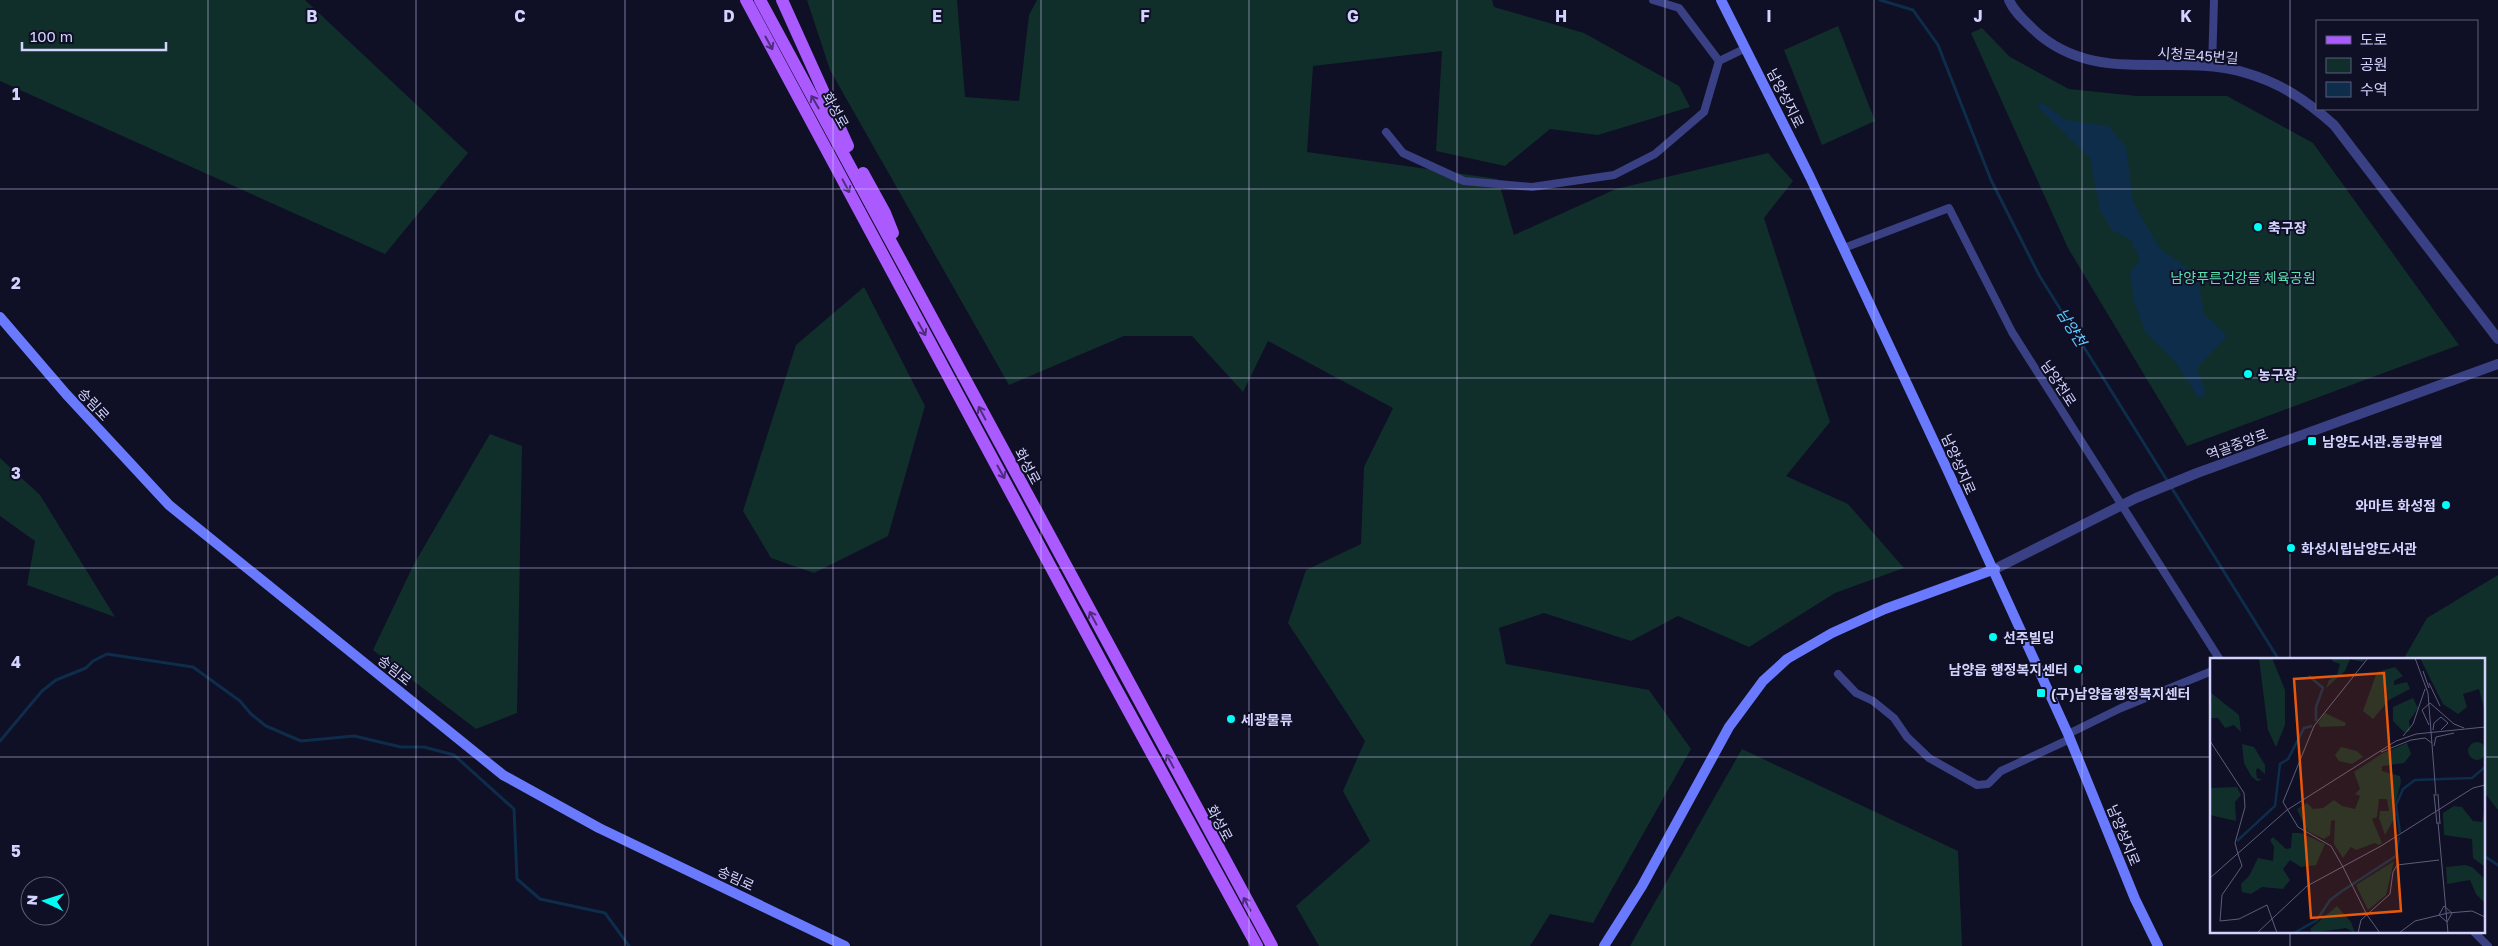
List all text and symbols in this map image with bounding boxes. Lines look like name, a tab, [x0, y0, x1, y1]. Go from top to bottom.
text: B	[306, 6, 318, 26]
text: C	[514, 6, 526, 26]
text: D	[723, 6, 735, 26]
text: E	[932, 6, 942, 26]
text: F	[1140, 6, 1150, 26]
text: G	[1347, 6, 1359, 26]
text: H	[1555, 6, 1567, 26]
text: I	[1766, 6, 1772, 26]
text: J	[1973, 6, 1983, 26]
text: K	[2180, 6, 2192, 26]
scale bar	[22, 20, 166, 52]
legend	[2316, 20, 2478, 110]
text: 100 m	[30, 27, 73, 45]
text: 도로	[2360, 30, 2388, 48]
one-way arrow	[764, 35, 774, 50]
street label: 시청로45번길	[2157, 44, 2239, 66]
text: 공원	[2360, 55, 2388, 73]
street label: 남양성지로	[1764, 65, 1808, 131]
text: 수역	[2360, 80, 2388, 98]
text: 1	[12, 84, 20, 104]
street label: 화성로	[819, 89, 853, 131]
one-way arrow	[810, 96, 820, 110]
one-way arrow	[842, 178, 851, 193]
place label: 축구장	[2268, 219, 2307, 236]
marker: 축구장	[2252, 221, 2264, 233]
park label: 남양푸른건강뜰 체육공원	[2170, 269, 2316, 286]
text: 2	[11, 273, 21, 293]
water label: 남양천	[2053, 305, 2092, 351]
one-way arrow	[918, 322, 928, 336]
street label: 남양천로	[2038, 357, 2080, 409]
place label: 농구장	[2258, 366, 2297, 383]
marker: 농구장	[2242, 368, 2254, 380]
street label: 송림로	[75, 384, 113, 424]
one-way arrow	[977, 406, 987, 421]
street label: 역골중앙로	[2204, 425, 2270, 463]
street label: 남양성지로	[1938, 431, 1980, 497]
place label: 남양도서관.동광뷰엘	[2322, 433, 2443, 450]
marker: 남양도서관.동광뷰엘	[2306, 435, 2318, 447]
street label: 화성로	[1011, 445, 1045, 487]
text: 3	[11, 463, 21, 483]
one-way arrow	[996, 464, 1006, 479]
place label: 와마트 화성점	[2355, 497, 2436, 514]
marker: 와마트 화성점	[2440, 499, 2452, 511]
place label: 화성시립남양도서관	[2301, 540, 2417, 557]
marker: 화성시립남양도서관	[2285, 542, 2297, 554]
one-way arrow	[1087, 611, 1097, 626]
place label: 선주빌딩	[2003, 629, 2055, 646]
marker: 선주빌딩	[1987, 631, 1999, 643]
street label: 송림로	[375, 651, 415, 689]
text: 4	[11, 652, 21, 672]
inset map	[2210, 658, 2486, 934]
place label: 남양읍 행정복지센터	[1949, 661, 2068, 678]
marker: 남양읍 행정복지센터	[2072, 663, 2084, 675]
place label: (구)남양읍행정복지센터	[2051, 685, 2190, 702]
marker: (구)남양읍행정복지센터	[2035, 687, 2047, 699]
place label: 세광물류	[1241, 711, 1293, 728]
marker: 세광물류	[1225, 713, 1237, 725]
one-way arrow	[1165, 754, 1174, 769]
street label: 화성로	[1203, 802, 1237, 844]
street label: 남양성지로	[2104, 802, 2144, 868]
text: 5	[11, 841, 21, 861]
street label: 송림로	[715, 862, 757, 894]
north arrow	[20, 876, 70, 926]
text: N	[23, 894, 40, 906]
one-way arrow	[1242, 897, 1251, 912]

